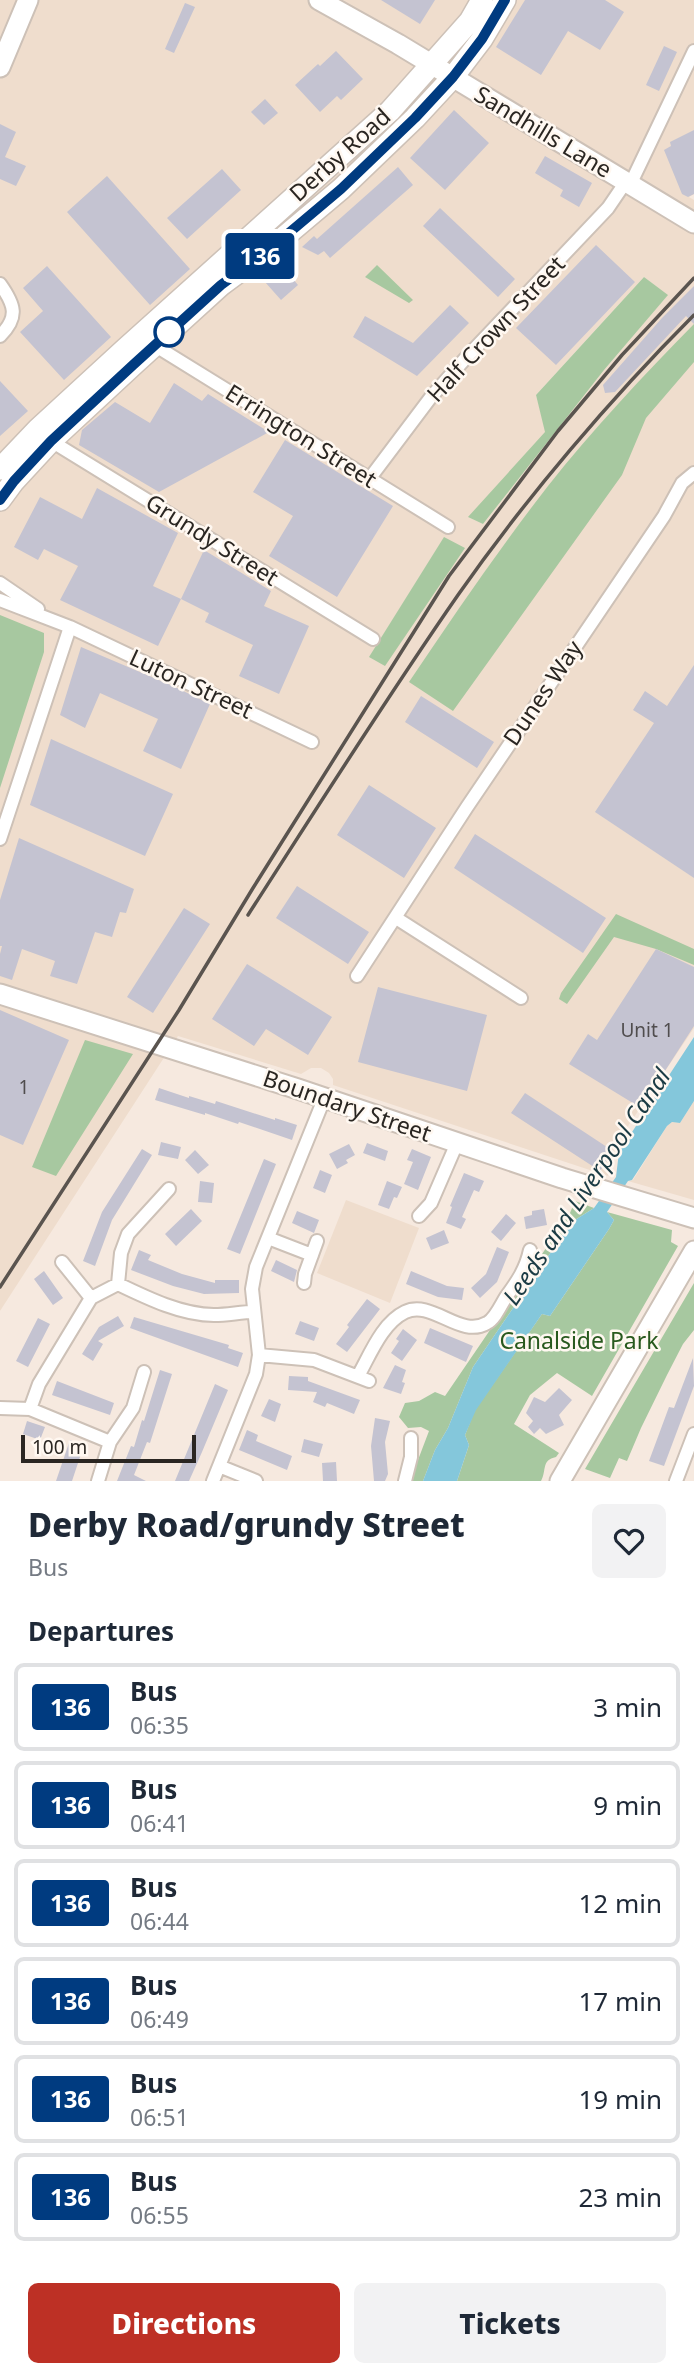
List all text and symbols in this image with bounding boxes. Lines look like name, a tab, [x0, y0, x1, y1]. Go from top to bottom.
street label: Sandhills Lane	[469, 78, 618, 185]
street label: Derby Road	[282, 100, 397, 208]
line badge: 136	[220, 233, 300, 279]
text: 136	[239, 239, 281, 272]
street label: Half Crown Street	[419, 248, 572, 408]
unlabelled marker	[154, 317, 184, 347]
street label: Errington Street	[220, 376, 383, 494]
street label: Grundy Street	[140, 486, 285, 593]
street label: Dunes Way	[495, 633, 589, 751]
street label: Luton Street	[124, 641, 258, 726]
house number: Unit 1	[620, 1017, 674, 1043]
street label: Boundary Street	[259, 1061, 436, 1149]
water label: Leeds and Liverpool Canal	[494, 1061, 678, 1311]
house number: 1	[19, 1074, 29, 1100]
park label: Canalside Park	[499, 1324, 659, 1356]
scale bar	[21, 1432, 196, 1464]
text: 100 m	[32, 1434, 87, 1460]
text: Derby Road/grundy Street	[28, 1502, 465, 1547]
button: heart	[592, 1504, 666, 1578]
text: Bus	[28, 1551, 68, 1583]
text: Departures	[28, 1613, 174, 1649]
text: Bus	[130, 1673, 177, 1709]
text: 3 min	[593, 1689, 662, 1725]
text: 136	[50, 1690, 91, 1723]
text: 06:35	[130, 1709, 189, 1741]
text: Bus	[130, 1771, 177, 1807]
text: 9 min	[593, 1787, 662, 1823]
text: 136	[50, 1788, 91, 1821]
text: 06:41	[130, 1807, 189, 1839]
text: Bus	[130, 1869, 177, 1905]
text: 12 min	[578, 1885, 662, 1921]
text: 136	[50, 1886, 91, 1919]
text: 06:44	[130, 1905, 189, 1937]
text: Bus	[130, 1967, 177, 2003]
text: 17 min	[578, 1983, 662, 2019]
text: 136	[50, 1984, 91, 2017]
text: 06:49	[130, 2003, 189, 2035]
text: Bus	[130, 2065, 177, 2101]
text: 19 min	[578, 2081, 662, 2117]
text: 136	[50, 2082, 91, 2115]
text: 06:51	[130, 2101, 189, 2133]
text: Bus	[130, 2163, 177, 2199]
text: 23 min	[578, 2179, 662, 2215]
text: 136	[50, 2180, 91, 2213]
text: 06:55	[130, 2199, 189, 2231]
button: Directions	[28, 2283, 340, 2363]
button: Tickets	[354, 2283, 666, 2363]

